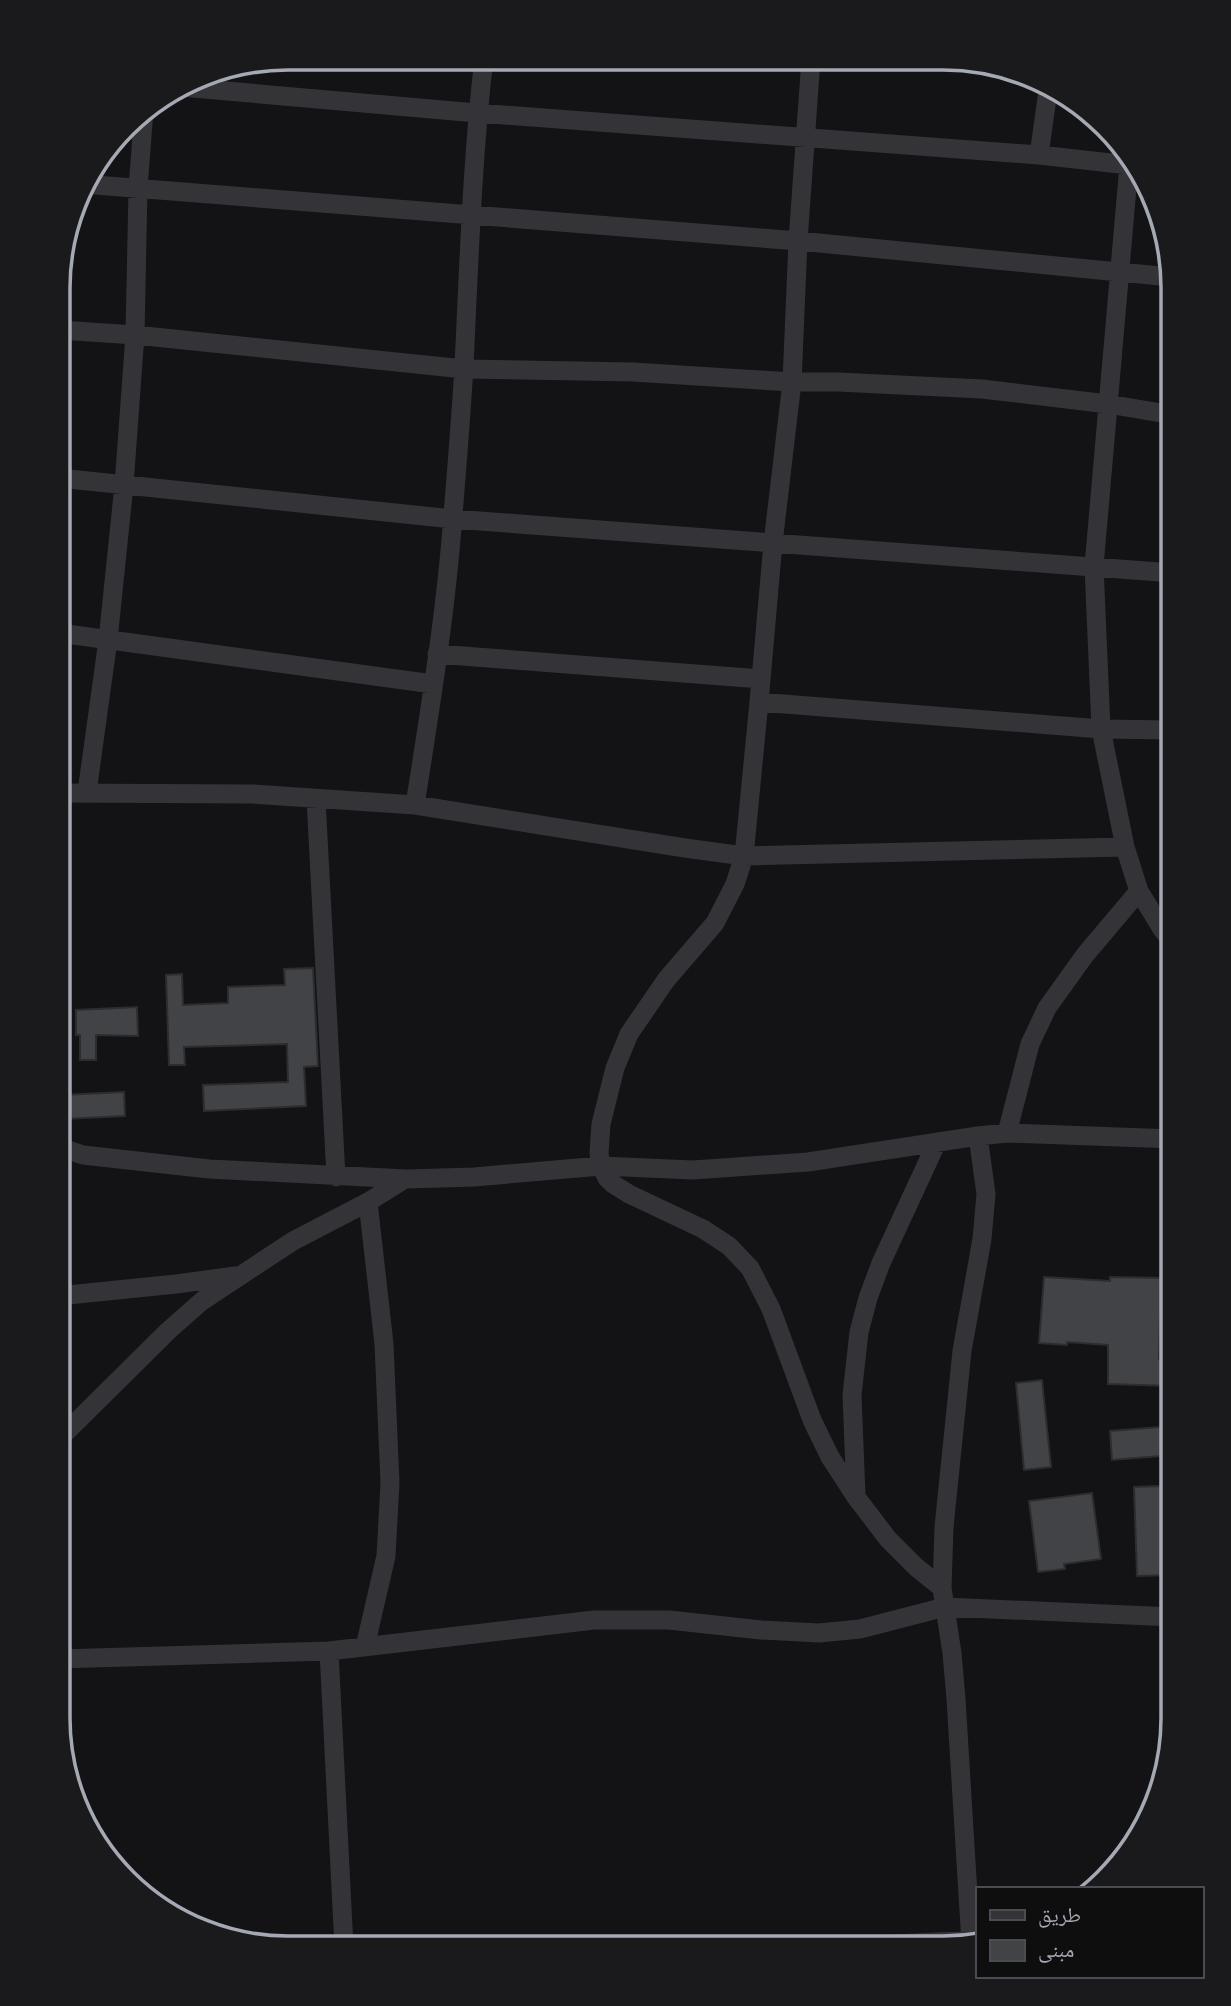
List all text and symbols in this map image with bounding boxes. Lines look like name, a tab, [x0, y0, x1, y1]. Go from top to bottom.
legend	[976, 1887, 1203, 1978]
text: طريق	[1038, 1900, 1081, 1928]
text: مبنى	[1038, 1935, 1074, 1963]

